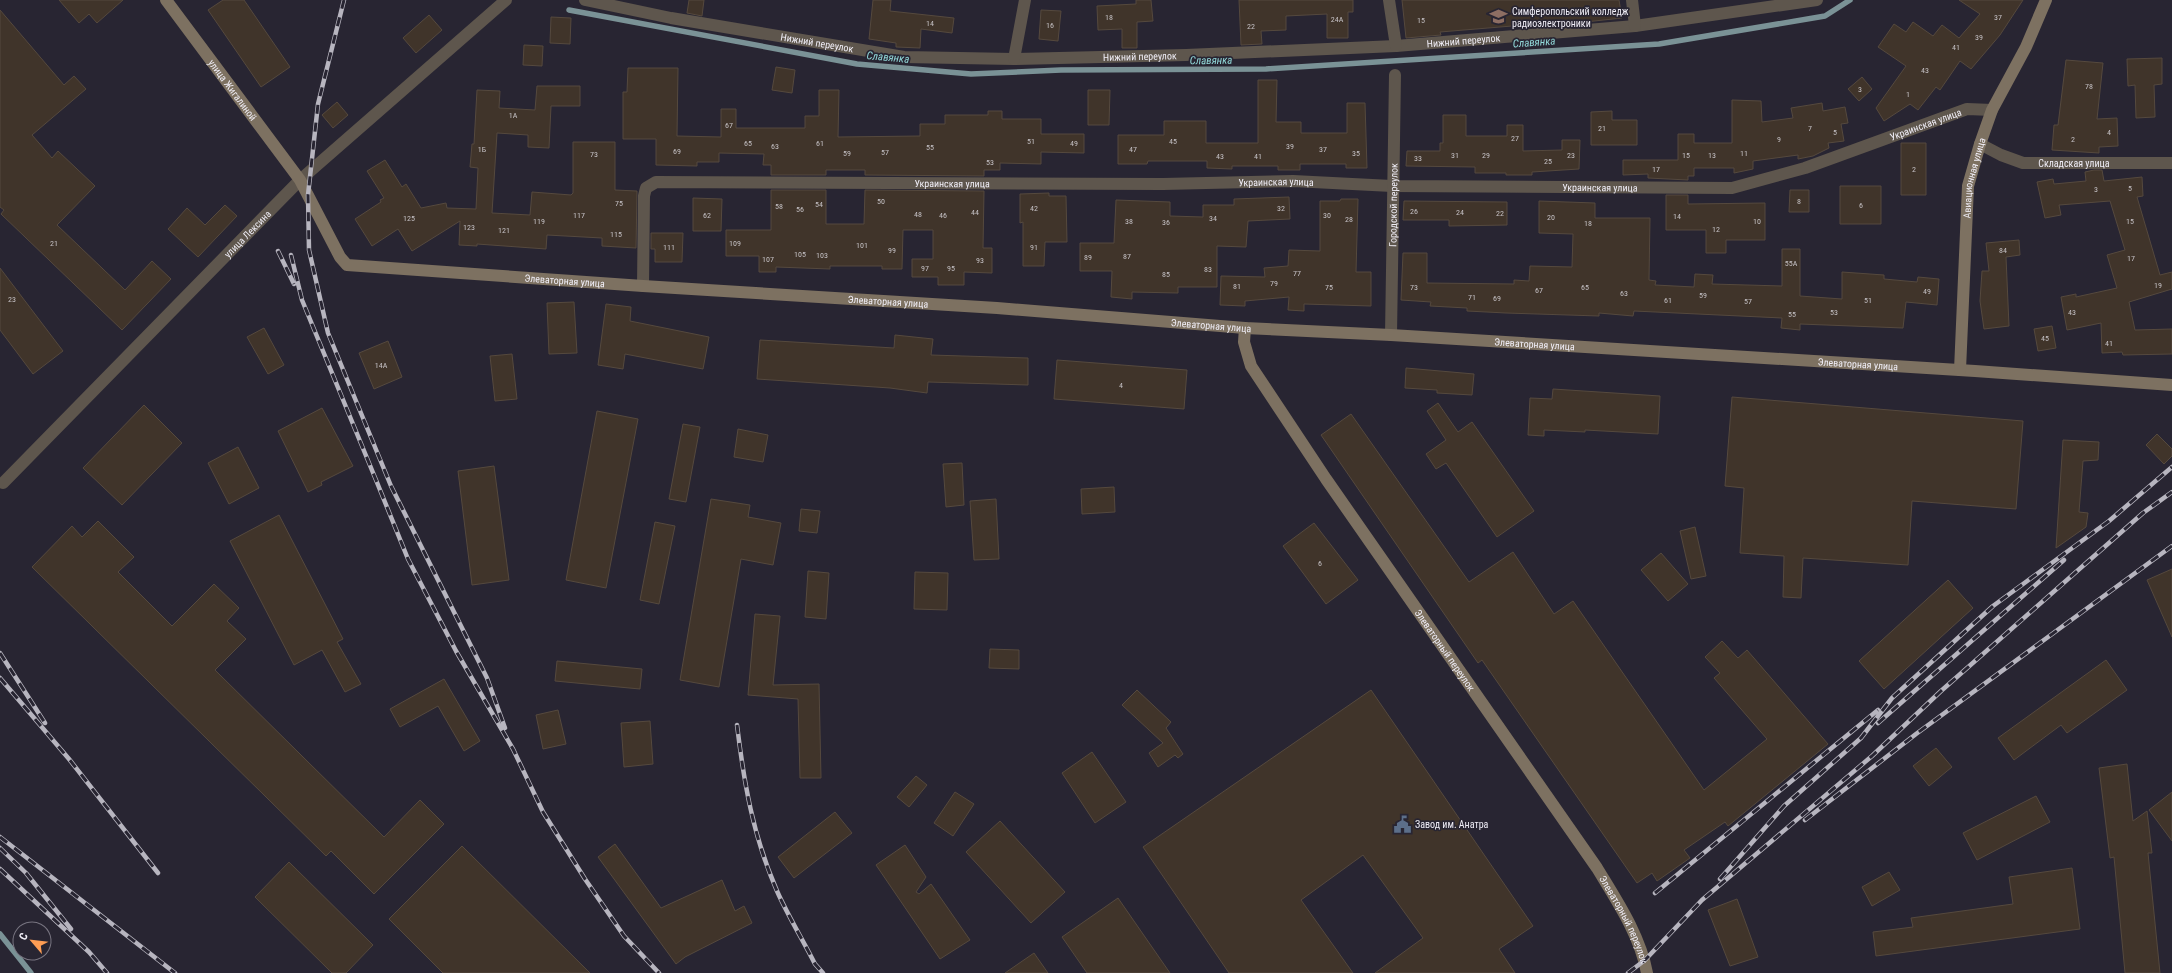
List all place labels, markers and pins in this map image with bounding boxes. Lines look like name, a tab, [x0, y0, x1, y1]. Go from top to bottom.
place label: Симферопольский колледж радиоэлектроники	[1512, 6, 1629, 29]
school or university icon: Симферопольский колледж радиоэлектроники	[1489, 7, 1509, 27]
public building icon: Завод им. Анатра	[1392, 814, 1412, 834]
place label: Завод им. Анатра	[1415, 819, 1489, 830]

